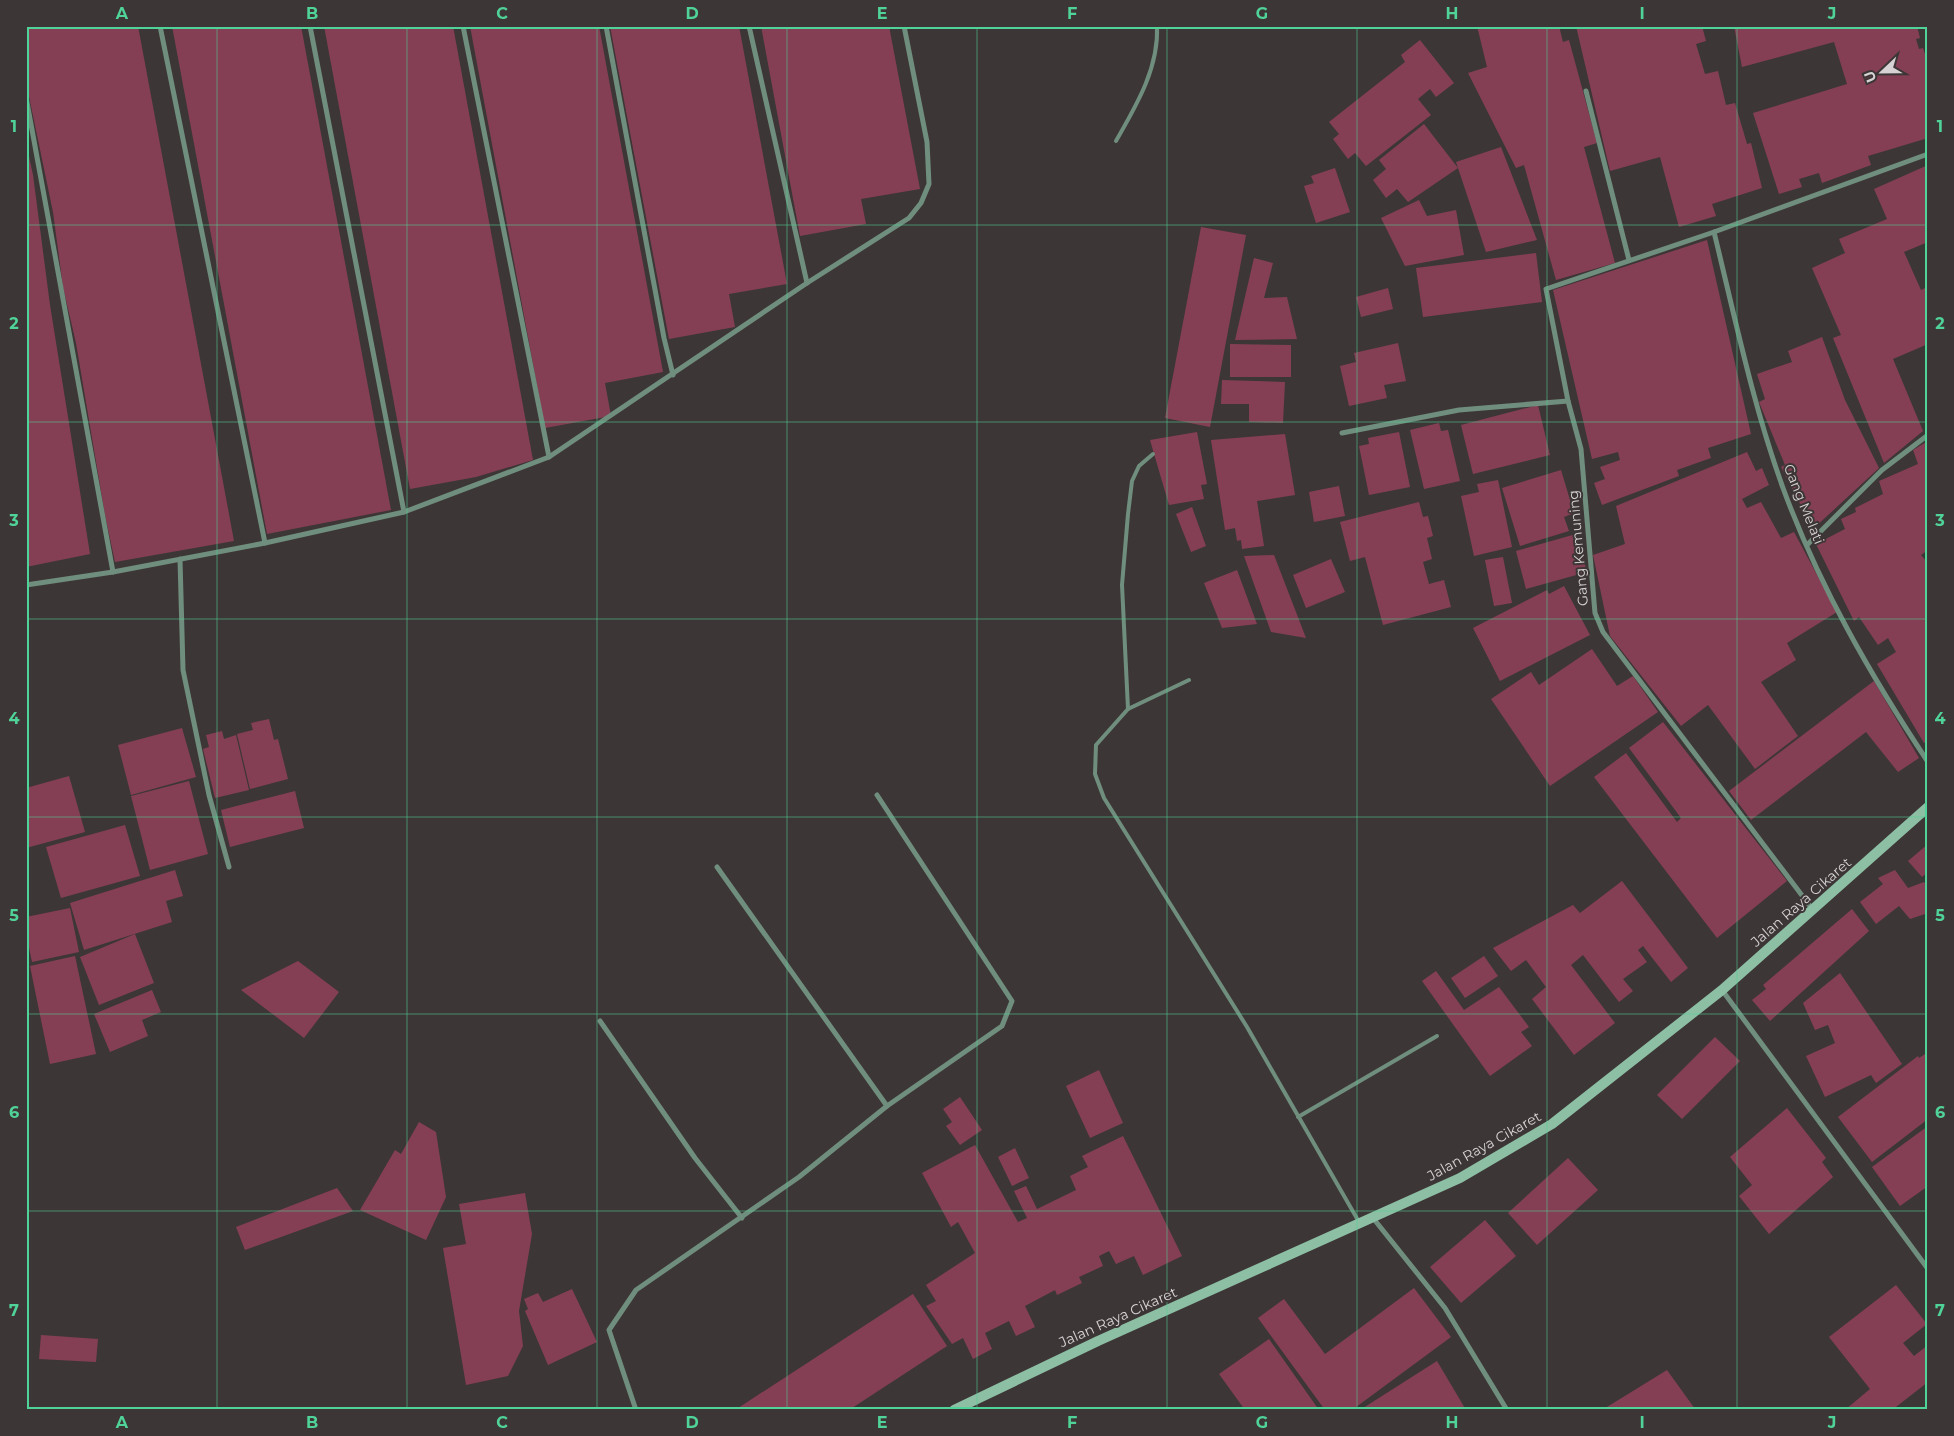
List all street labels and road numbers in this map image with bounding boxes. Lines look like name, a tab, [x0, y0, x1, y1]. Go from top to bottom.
street label: Gang Melati	[1780, 461, 1828, 547]
street label: Gang Kemuning	[1564, 489, 1592, 607]
street label: Jalan Raya Cikaret	[1746, 853, 1855, 951]
street label: Jalan Raya Cikaret	[1423, 1107, 1544, 1185]
street label: Jalan Raya Cikaret	[1055, 1283, 1180, 1352]

